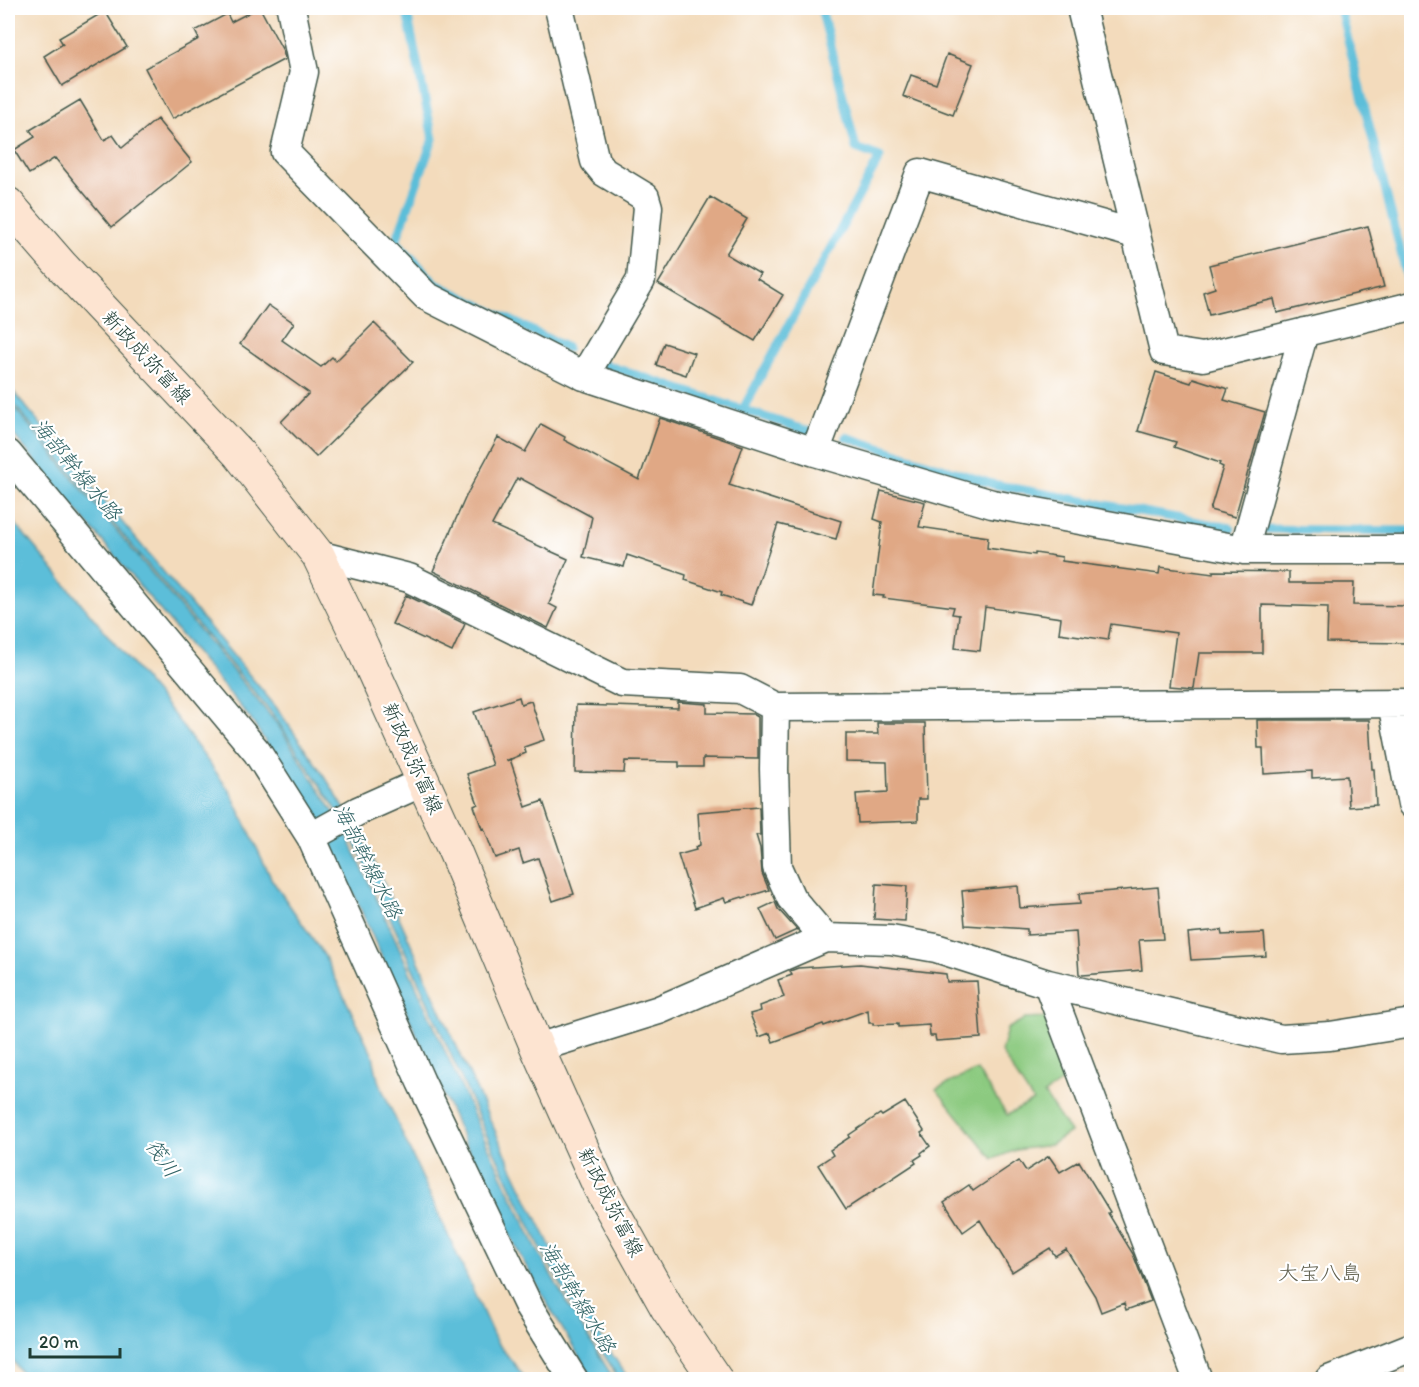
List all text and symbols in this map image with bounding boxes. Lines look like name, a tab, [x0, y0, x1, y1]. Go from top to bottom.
street label: 新政成弥富線	[97, 305, 197, 409]
water label: 海部幹線水路	[27, 413, 128, 526]
street label: 新政成弥富線	[378, 698, 448, 818]
water label: 海部幹線水路	[328, 799, 408, 924]
water label: 筏川	[141, 1134, 185, 1182]
street label: 新政成弥富線	[573, 1143, 649, 1261]
water label: 海部幹線水路	[535, 1237, 622, 1358]
district label: 大宝八島	[1278, 1260, 1362, 1285]
scale bar	[30, 1321, 120, 1359]
text: 20 m	[39, 1331, 79, 1353]

